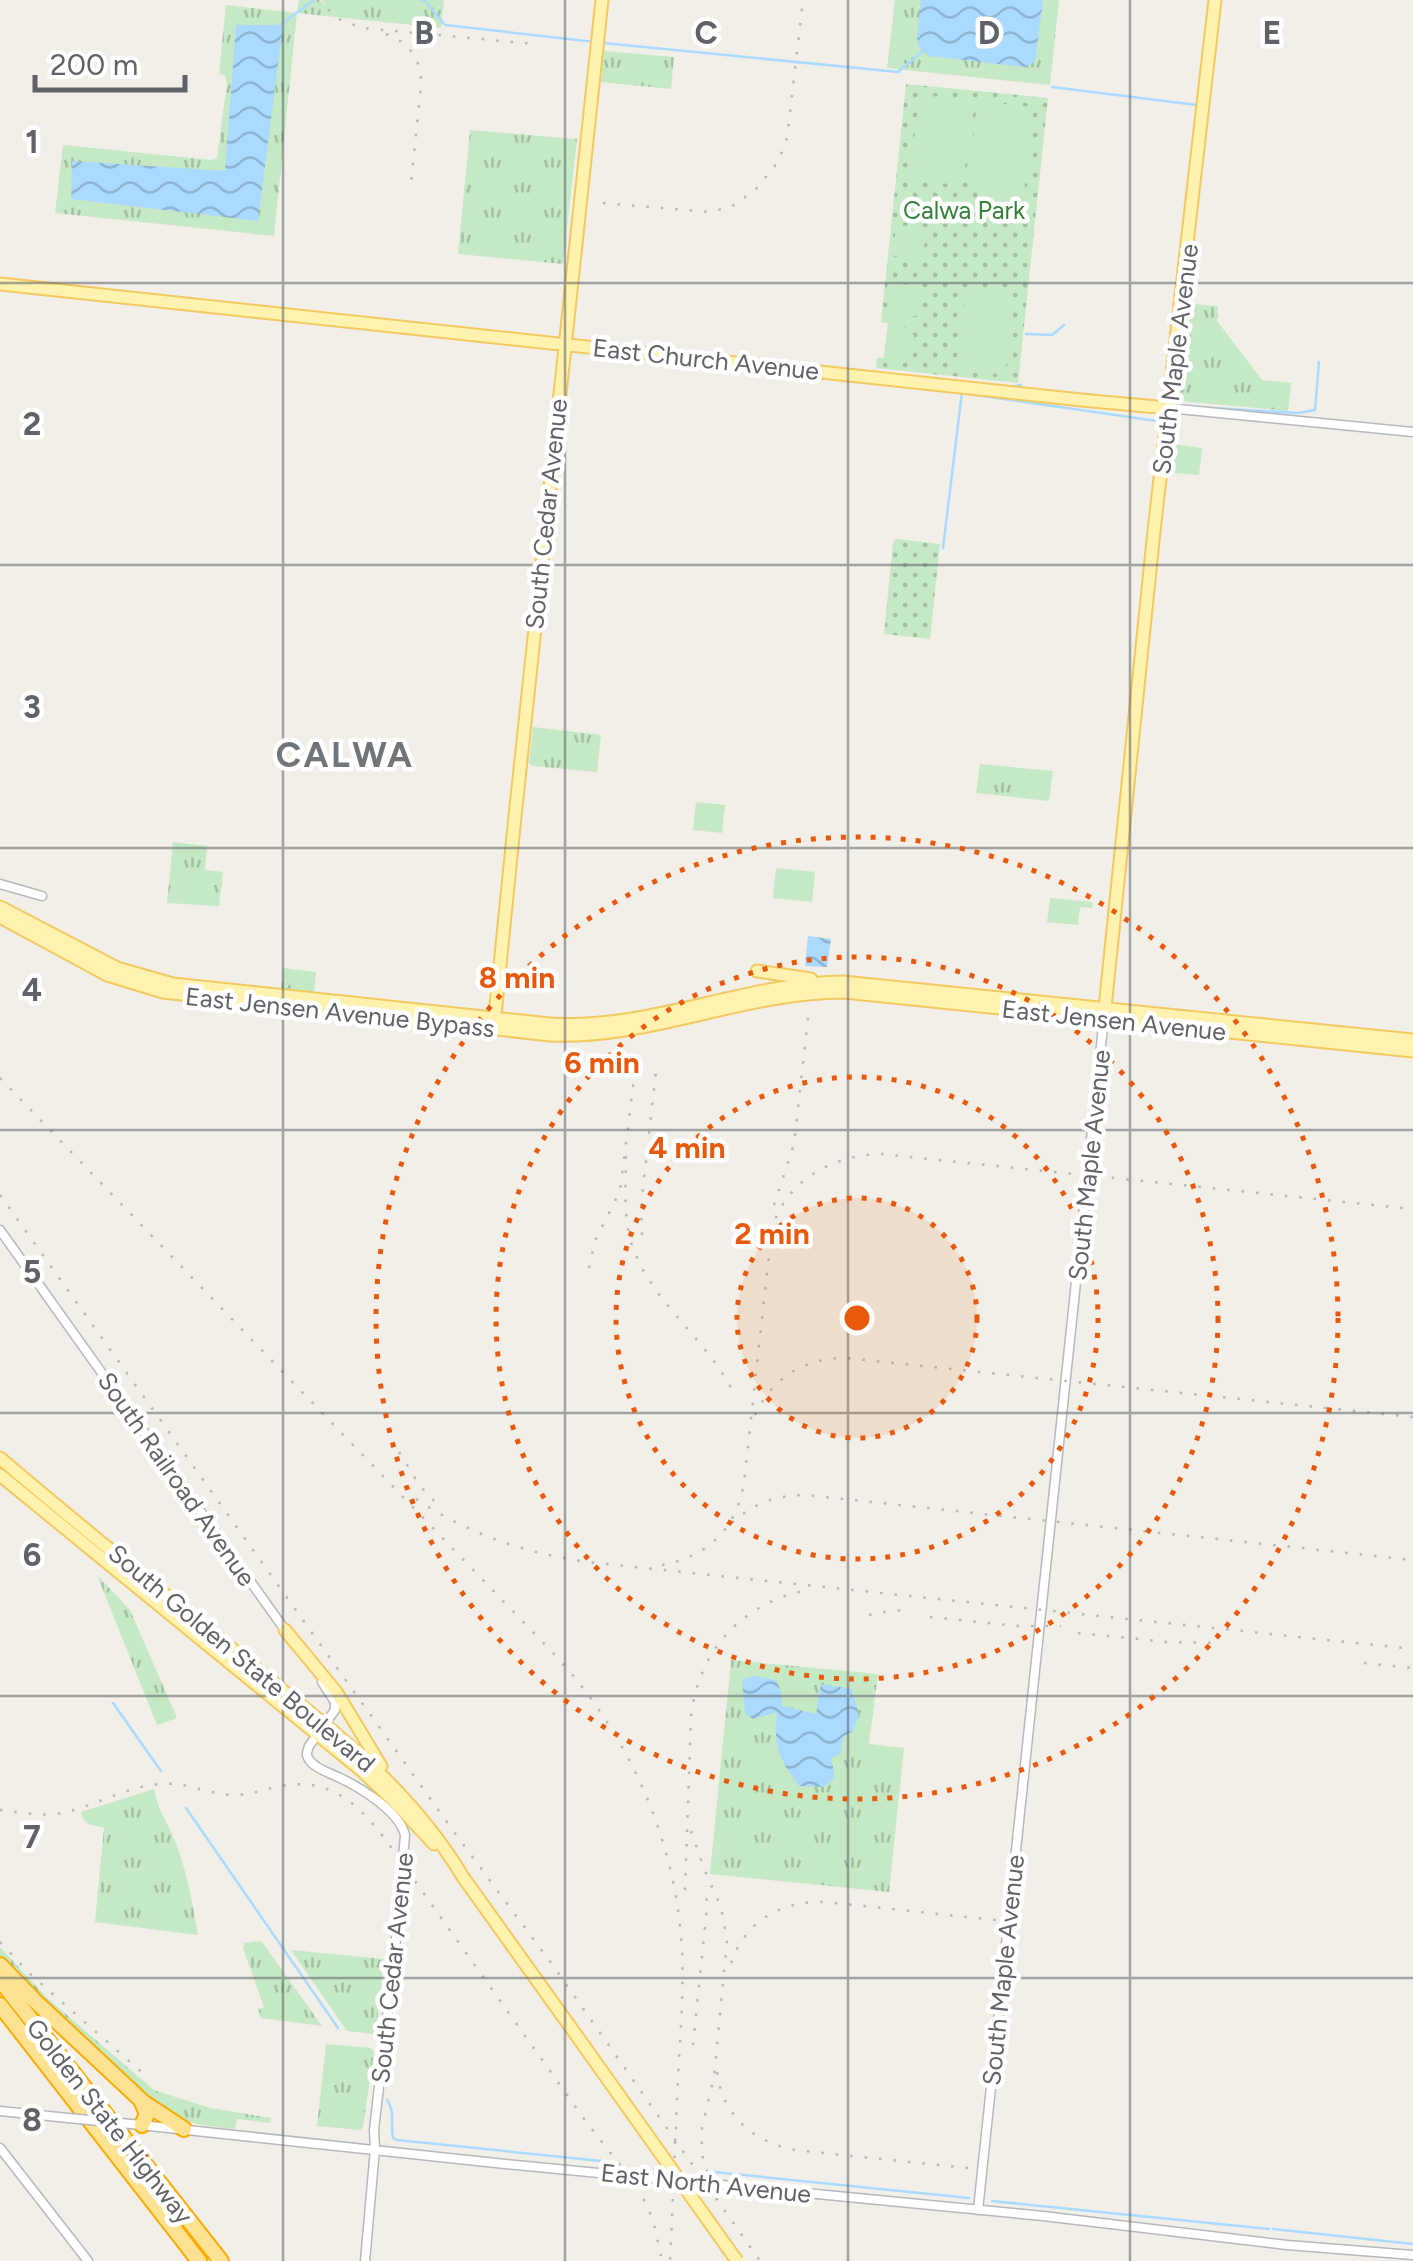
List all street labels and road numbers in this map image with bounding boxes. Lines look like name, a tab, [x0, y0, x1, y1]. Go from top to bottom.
street label: South Maple Avenue	[1146, 242, 1204, 476]
street label: East Church Avenue	[591, 332, 821, 386]
street label: South Cedar Avenue	[519, 397, 573, 631]
street label: East Jensen Avenue Bypass	[184, 981, 496, 1043]
street label: East Jensen Avenue	[1000, 993, 1228, 1047]
street label: South Maple Avenue	[1062, 1048, 1116, 1282]
street label: South Railroad Avenue	[92, 1366, 262, 1592]
street label: South Golden State Boulevard	[103, 1538, 381, 1778]
street label: South Cedar Avenue	[365, 1851, 419, 2085]
street label: South Maple Avenue	[976, 1853, 1030, 2087]
street label: Golden State Highway	[21, 2012, 199, 2230]
street label: East North Avenue	[599, 2157, 813, 2209]

